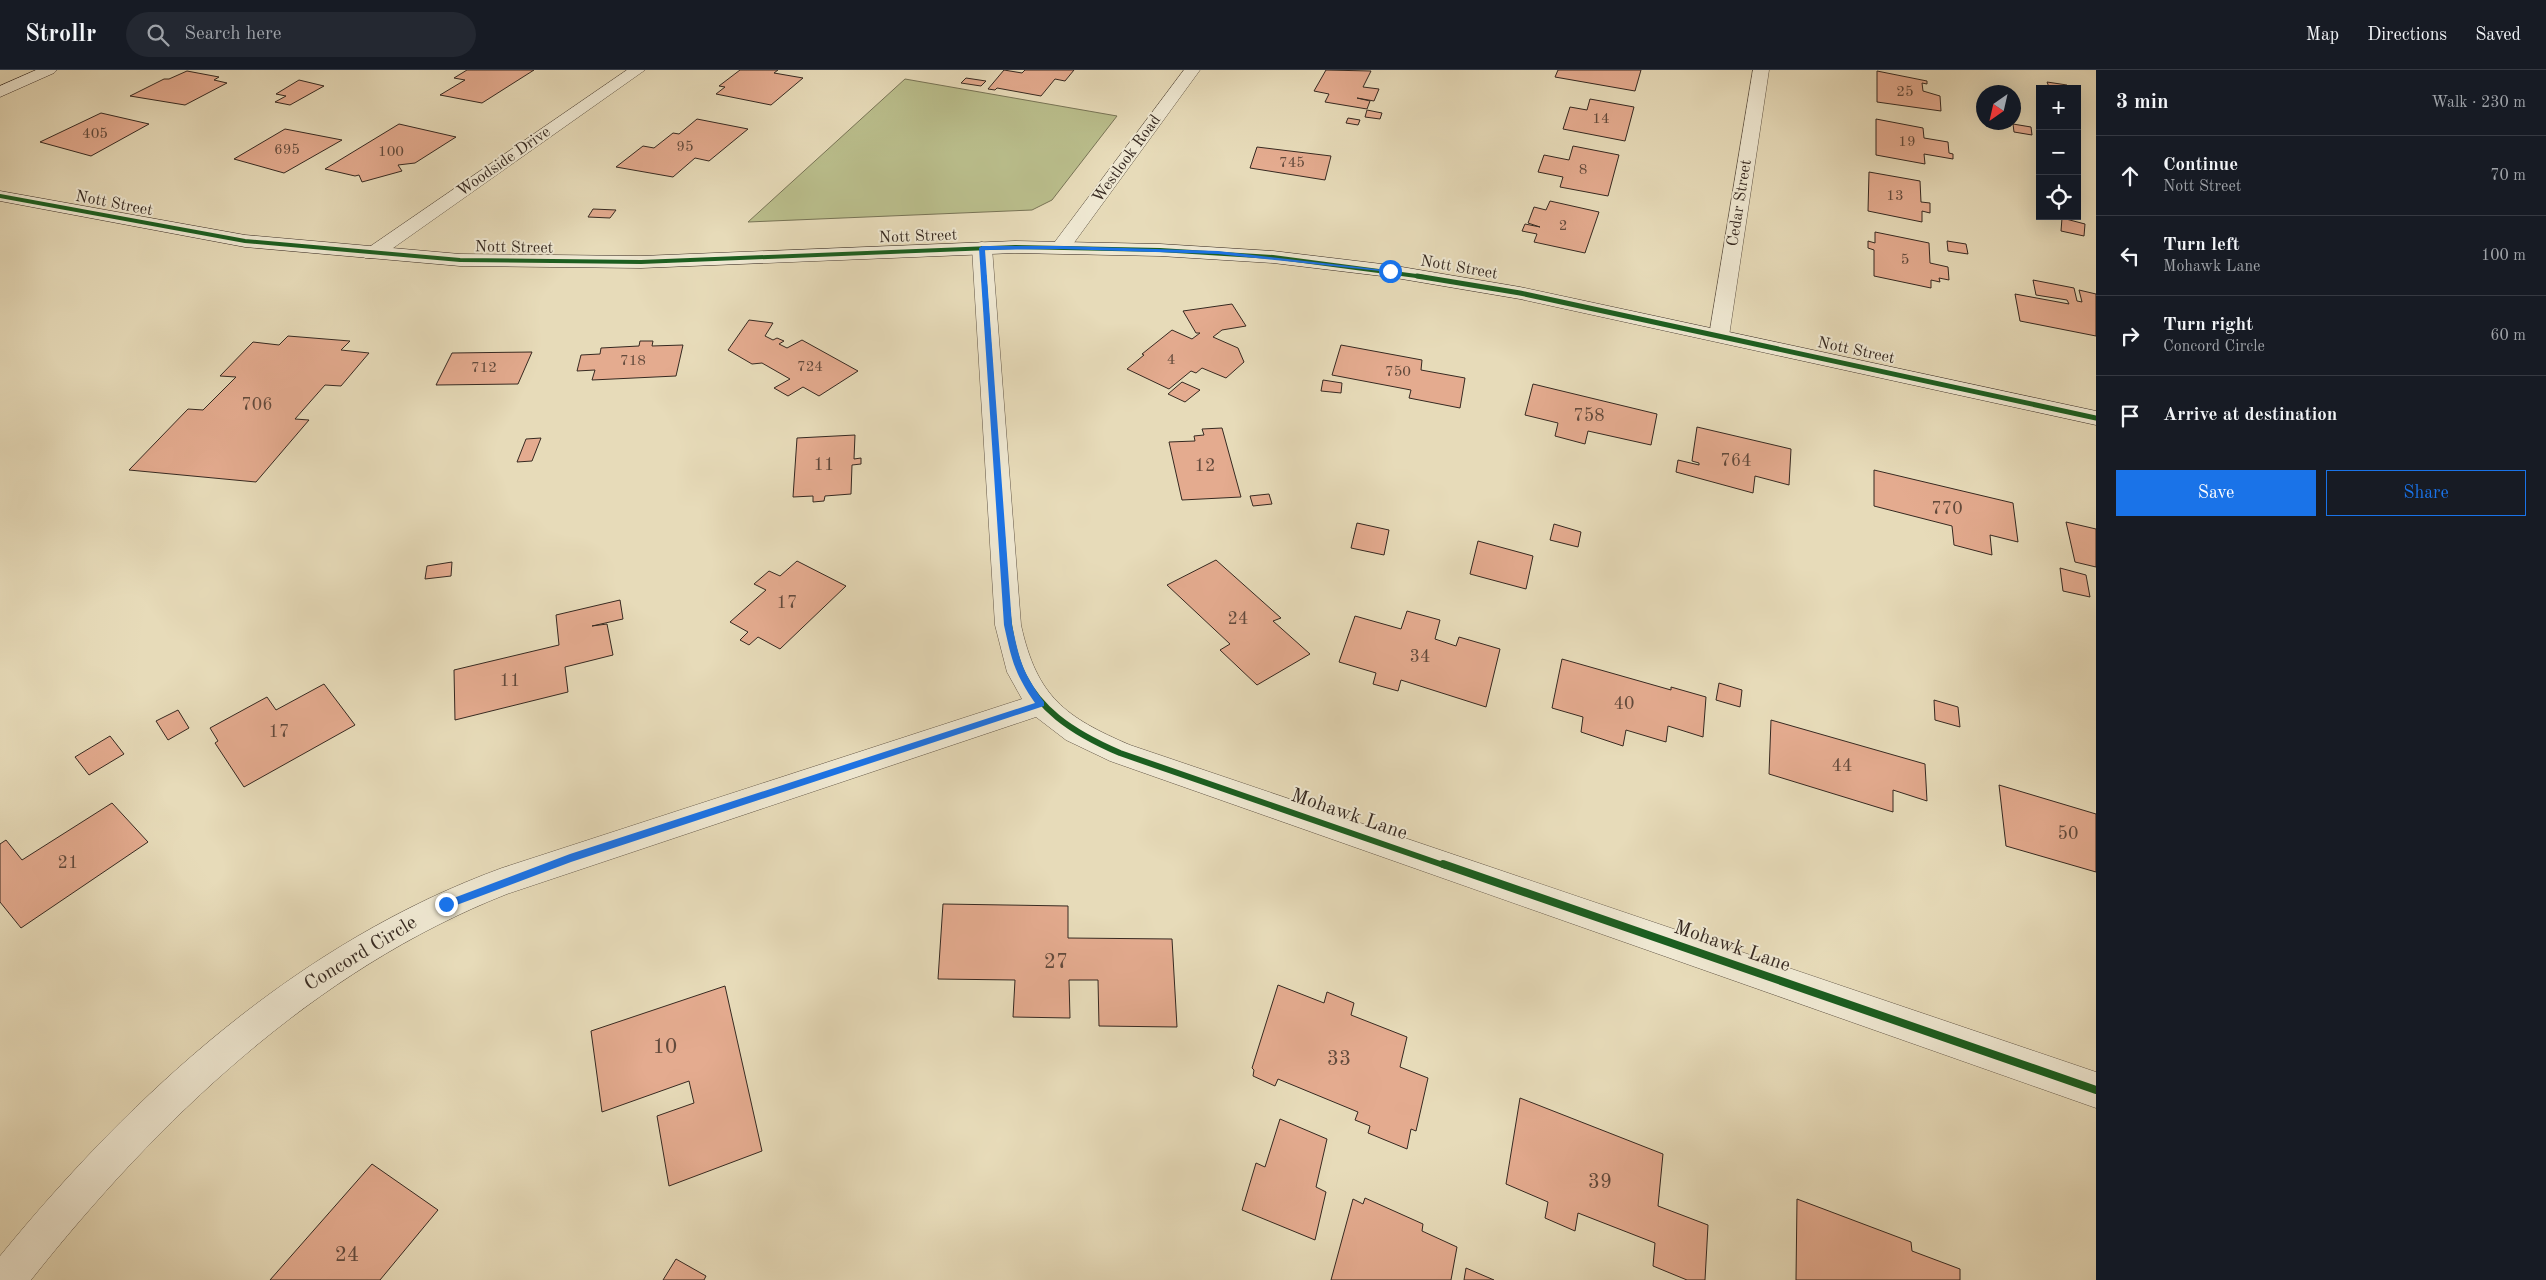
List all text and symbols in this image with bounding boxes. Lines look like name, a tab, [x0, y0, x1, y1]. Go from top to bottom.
search box	[126, 12, 476, 57]
icon: search	[144, 21, 172, 49]
text: Strollr	[25, 23, 96, 47]
text: Search here	[184, 25, 282, 44]
text: Map	[2306, 26, 2339, 44]
text: Directions	[2367, 26, 2447, 44]
text: Saved	[2475, 26, 2521, 44]
house number: 25	[1896, 85, 1914, 100]
north arrow	[1976, 85, 2021, 130]
map controls	[2036, 85, 2081, 220]
button: +	[2036, 85, 2081, 130]
text: 3 min	[2116, 92, 2169, 113]
text: Walk · 230 m	[2431, 95, 2526, 111]
street label: Westlook Road	[1090, 112, 1164, 206]
house number: 14	[1592, 112, 1610, 127]
street label: Woodside Drive	[454, 124, 554, 200]
house number: 405	[82, 127, 108, 142]
button: −	[2036, 130, 2081, 175]
house number: 19	[1898, 135, 1916, 150]
house number: 95	[676, 140, 694, 155]
house number: 695	[274, 143, 300, 158]
house number: 100	[378, 145, 404, 160]
house number: 745	[1279, 156, 1305, 171]
text: Continue	[2163, 156, 2238, 175]
street label: Cedar Street	[1725, 158, 1755, 248]
icon: ahead	[2116, 162, 2144, 190]
house number: 8	[1579, 163, 1587, 178]
text: 70 m	[2490, 168, 2526, 184]
button: locate	[2036, 175, 2081, 220]
text: Nott Street	[2163, 179, 2241, 195]
street label: Nott Street	[74, 189, 154, 219]
house number: 13	[1886, 189, 1904, 204]
house number: 2	[1559, 219, 1567, 234]
street label: Nott Street	[879, 228, 958, 246]
text: Turn left	[2163, 236, 2240, 255]
street label: Nott Street	[475, 239, 554, 257]
icon: left	[2116, 242, 2144, 270]
text: 100 m	[2481, 248, 2526, 264]
street label: Nott Street	[1419, 253, 1499, 283]
house number: 5	[1901, 253, 1909, 268]
text: Mohawk Lane	[2163, 259, 2260, 275]
route start	[1379, 260, 1402, 283]
text: Turn right	[2163, 316, 2253, 335]
icon: right	[2116, 322, 2144, 350]
text: 60 m	[2490, 328, 2526, 344]
street label: Nott Street	[1816, 335, 1896, 367]
text: Concord Circle	[2163, 339, 2265, 355]
house number: 4	[1167, 353, 1175, 368]
house number: 718	[620, 354, 646, 369]
house number: 724	[797, 360, 823, 375]
house number: 712	[471, 361, 497, 376]
house number: 750	[1385, 365, 1411, 380]
house number: 706	[241, 396, 273, 414]
icon: arrive	[2116, 402, 2144, 430]
text: Arrive at destination	[2163, 406, 2337, 425]
house number: 758	[1573, 407, 1605, 425]
house number: 764	[1720, 452, 1752, 470]
house number: 11	[814, 456, 834, 474]
house number: 12	[1195, 457, 1215, 475]
button: Save	[2116, 470, 2316, 516]
button: Share	[2326, 470, 2526, 516]
house number: 770	[1931, 500, 1963, 518]
house number: 17	[777, 594, 797, 612]
house number: 24	[1228, 610, 1248, 628]
house number: 34	[1410, 648, 1430, 666]
house number: 11	[500, 672, 520, 690]
house number: 40	[1614, 695, 1634, 713]
house number: 17	[269, 723, 289, 741]
house number: 44	[1832, 757, 1852, 775]
street label: Mohawk Lane	[1288, 786, 1410, 844]
house number: 50	[2058, 825, 2078, 843]
house number: 21	[58, 854, 78, 872]
route end	[435, 893, 458, 916]
street label: Concord Circle	[301, 913, 421, 995]
street label: Mohawk Lane	[1671, 918, 1793, 976]
house number: 27	[1044, 952, 1068, 973]
house number: 10	[653, 1037, 677, 1058]
house number: 33	[1327, 1049, 1351, 1070]
house number: 39	[1588, 1172, 1612, 1193]
house number: 24	[335, 1245, 359, 1266]

